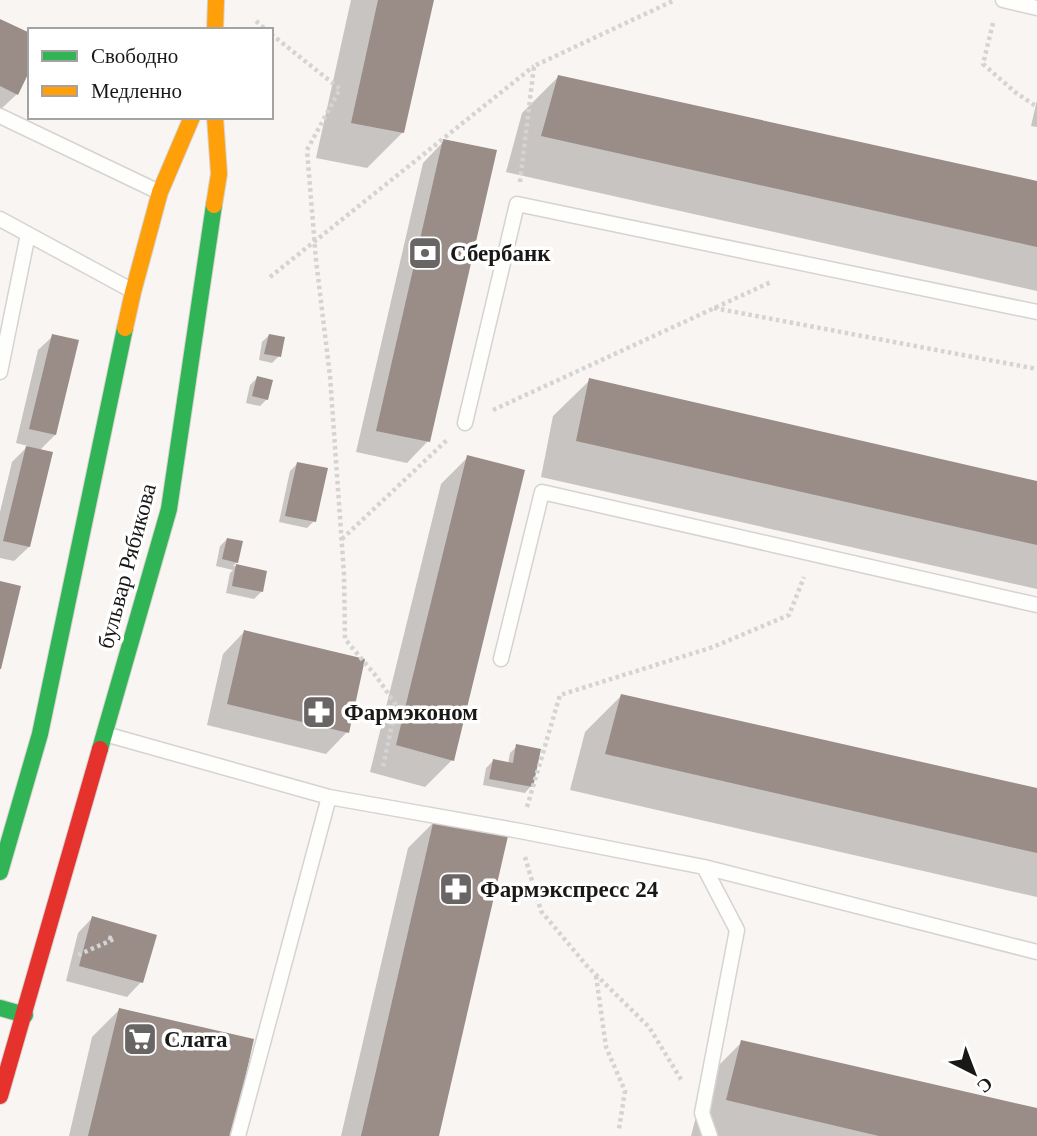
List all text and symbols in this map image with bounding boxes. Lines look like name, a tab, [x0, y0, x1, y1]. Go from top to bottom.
legend	[28, 28, 273, 119]
text: Свободно	[91, 44, 178, 68]
text: Медленно	[91, 79, 182, 103]
bank icon: Сбербанк	[406, 234, 444, 272]
place label: Сбербанк	[450, 241, 551, 266]
street label: бульвар Рябикова	[93, 481, 161, 651]
pharmacy icon: Фармэконом	[300, 693, 338, 731]
place label: Фармэконом	[344, 700, 478, 725]
pharmacy icon: Фармэкспресс 24	[437, 870, 475, 908]
place label: Фармэкспресс 24	[480, 877, 659, 902]
supermarket icon: Слата	[121, 1020, 159, 1058]
place label: Слата	[164, 1027, 228, 1052]
north arrow	[939, 1038, 1009, 1108]
text: С	[973, 1073, 997, 1098]

